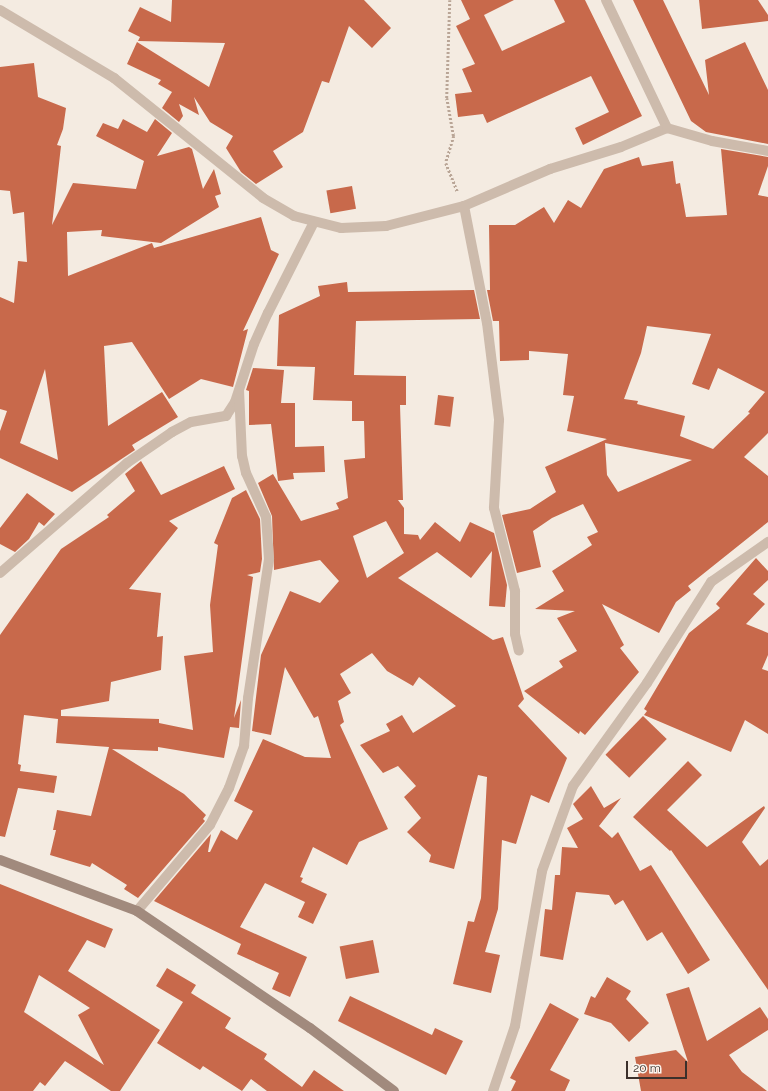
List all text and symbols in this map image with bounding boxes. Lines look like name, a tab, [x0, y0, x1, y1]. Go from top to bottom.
scale bar	[628, 1053, 689, 1079]
text: 20 m	[633, 1061, 661, 1075]

